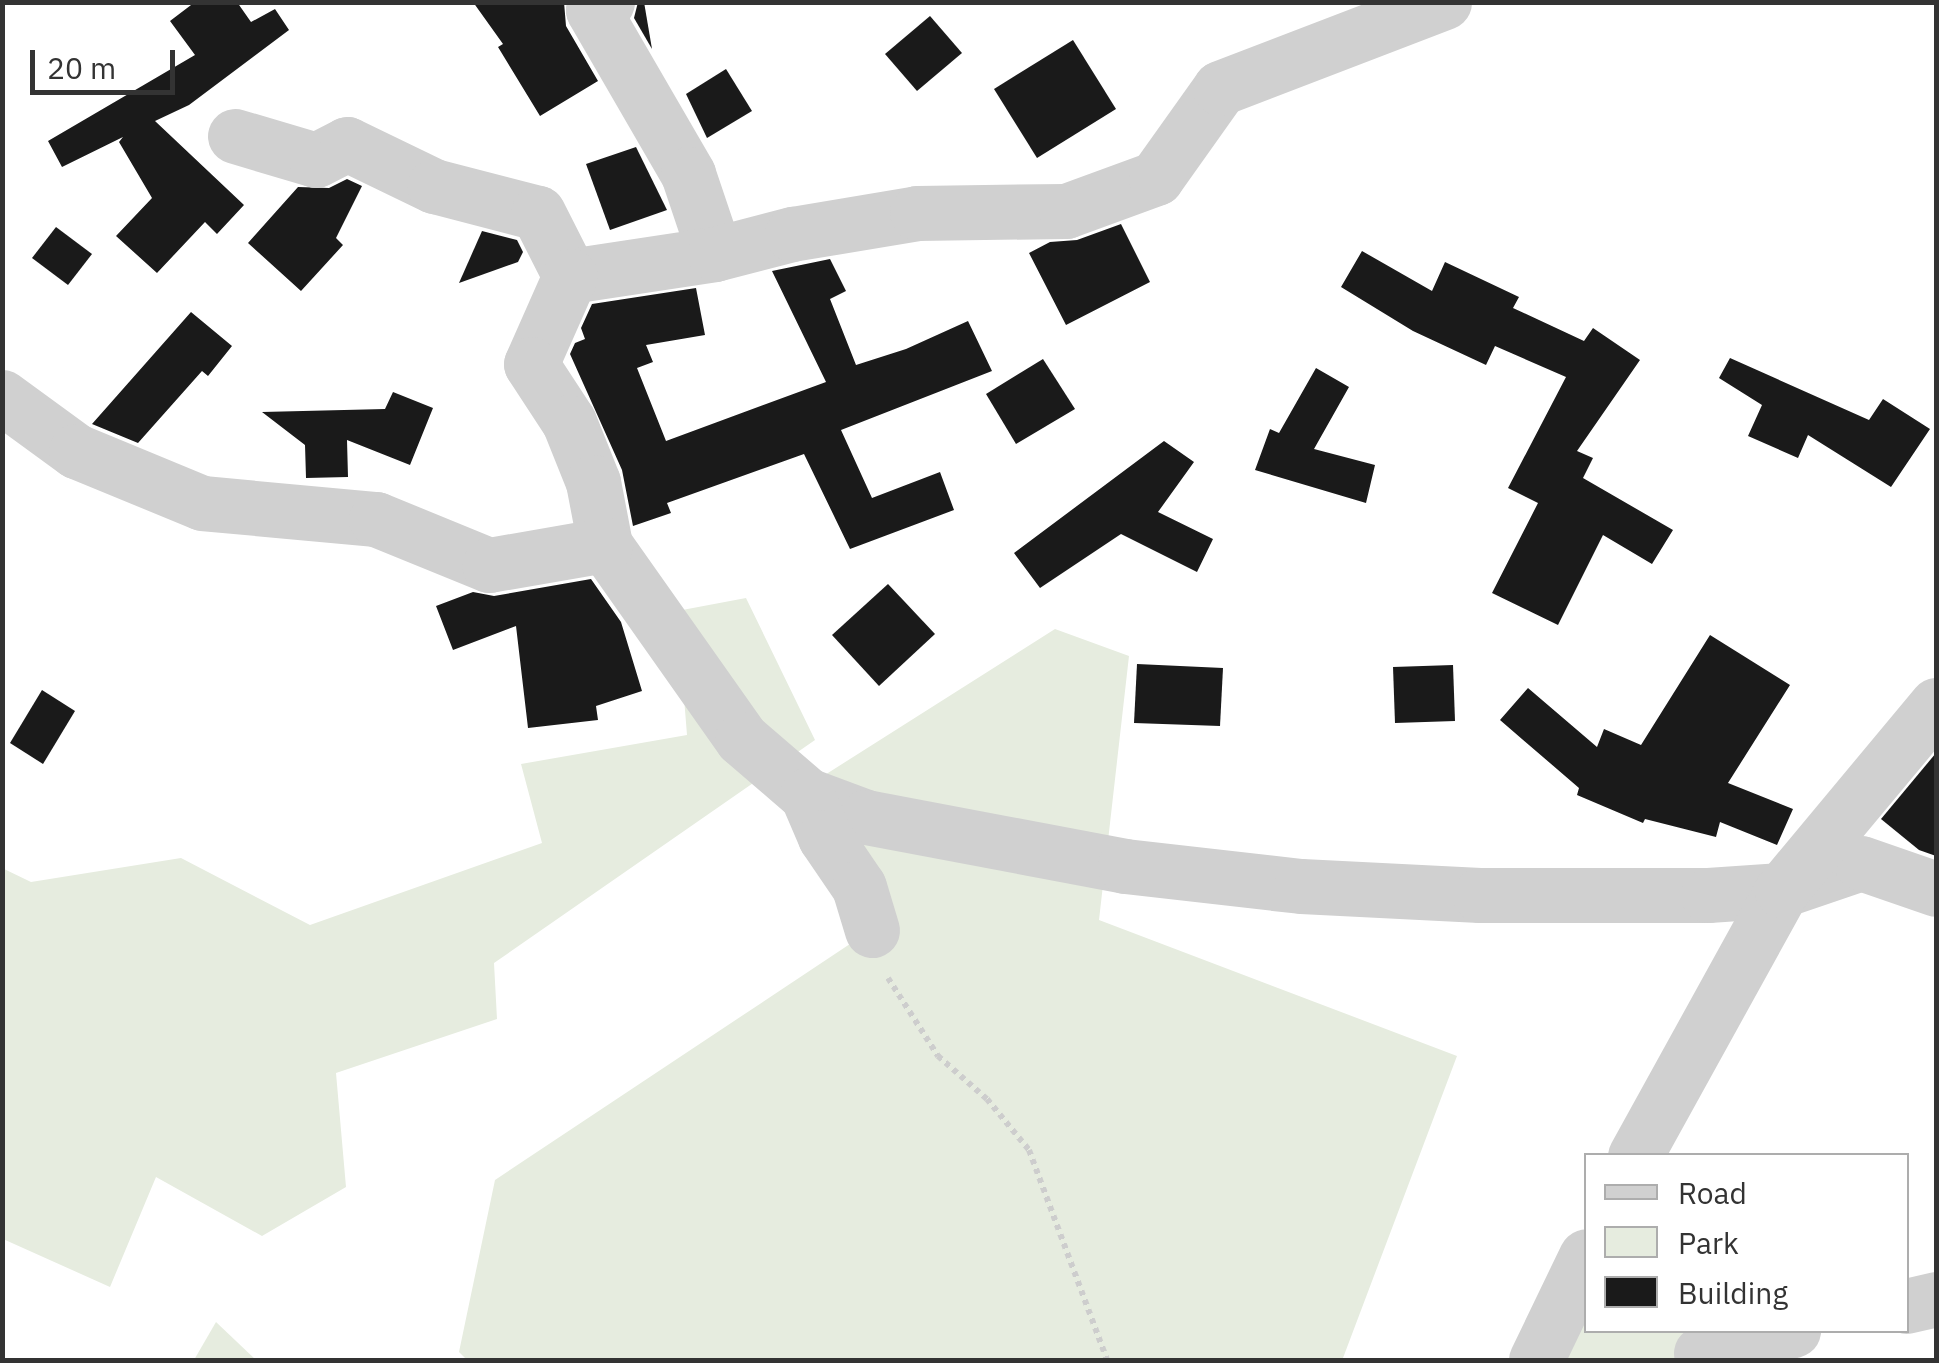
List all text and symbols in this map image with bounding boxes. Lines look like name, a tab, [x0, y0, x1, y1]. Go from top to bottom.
scale bar	[35, 30, 180, 92]
text: 20 m	[47, 48, 116, 87]
legend	[1584, 1153, 1909, 1333]
text: Road	[1678, 1173, 1747, 1212]
text: Park	[1678, 1223, 1739, 1262]
text: Building	[1678, 1273, 1788, 1312]

